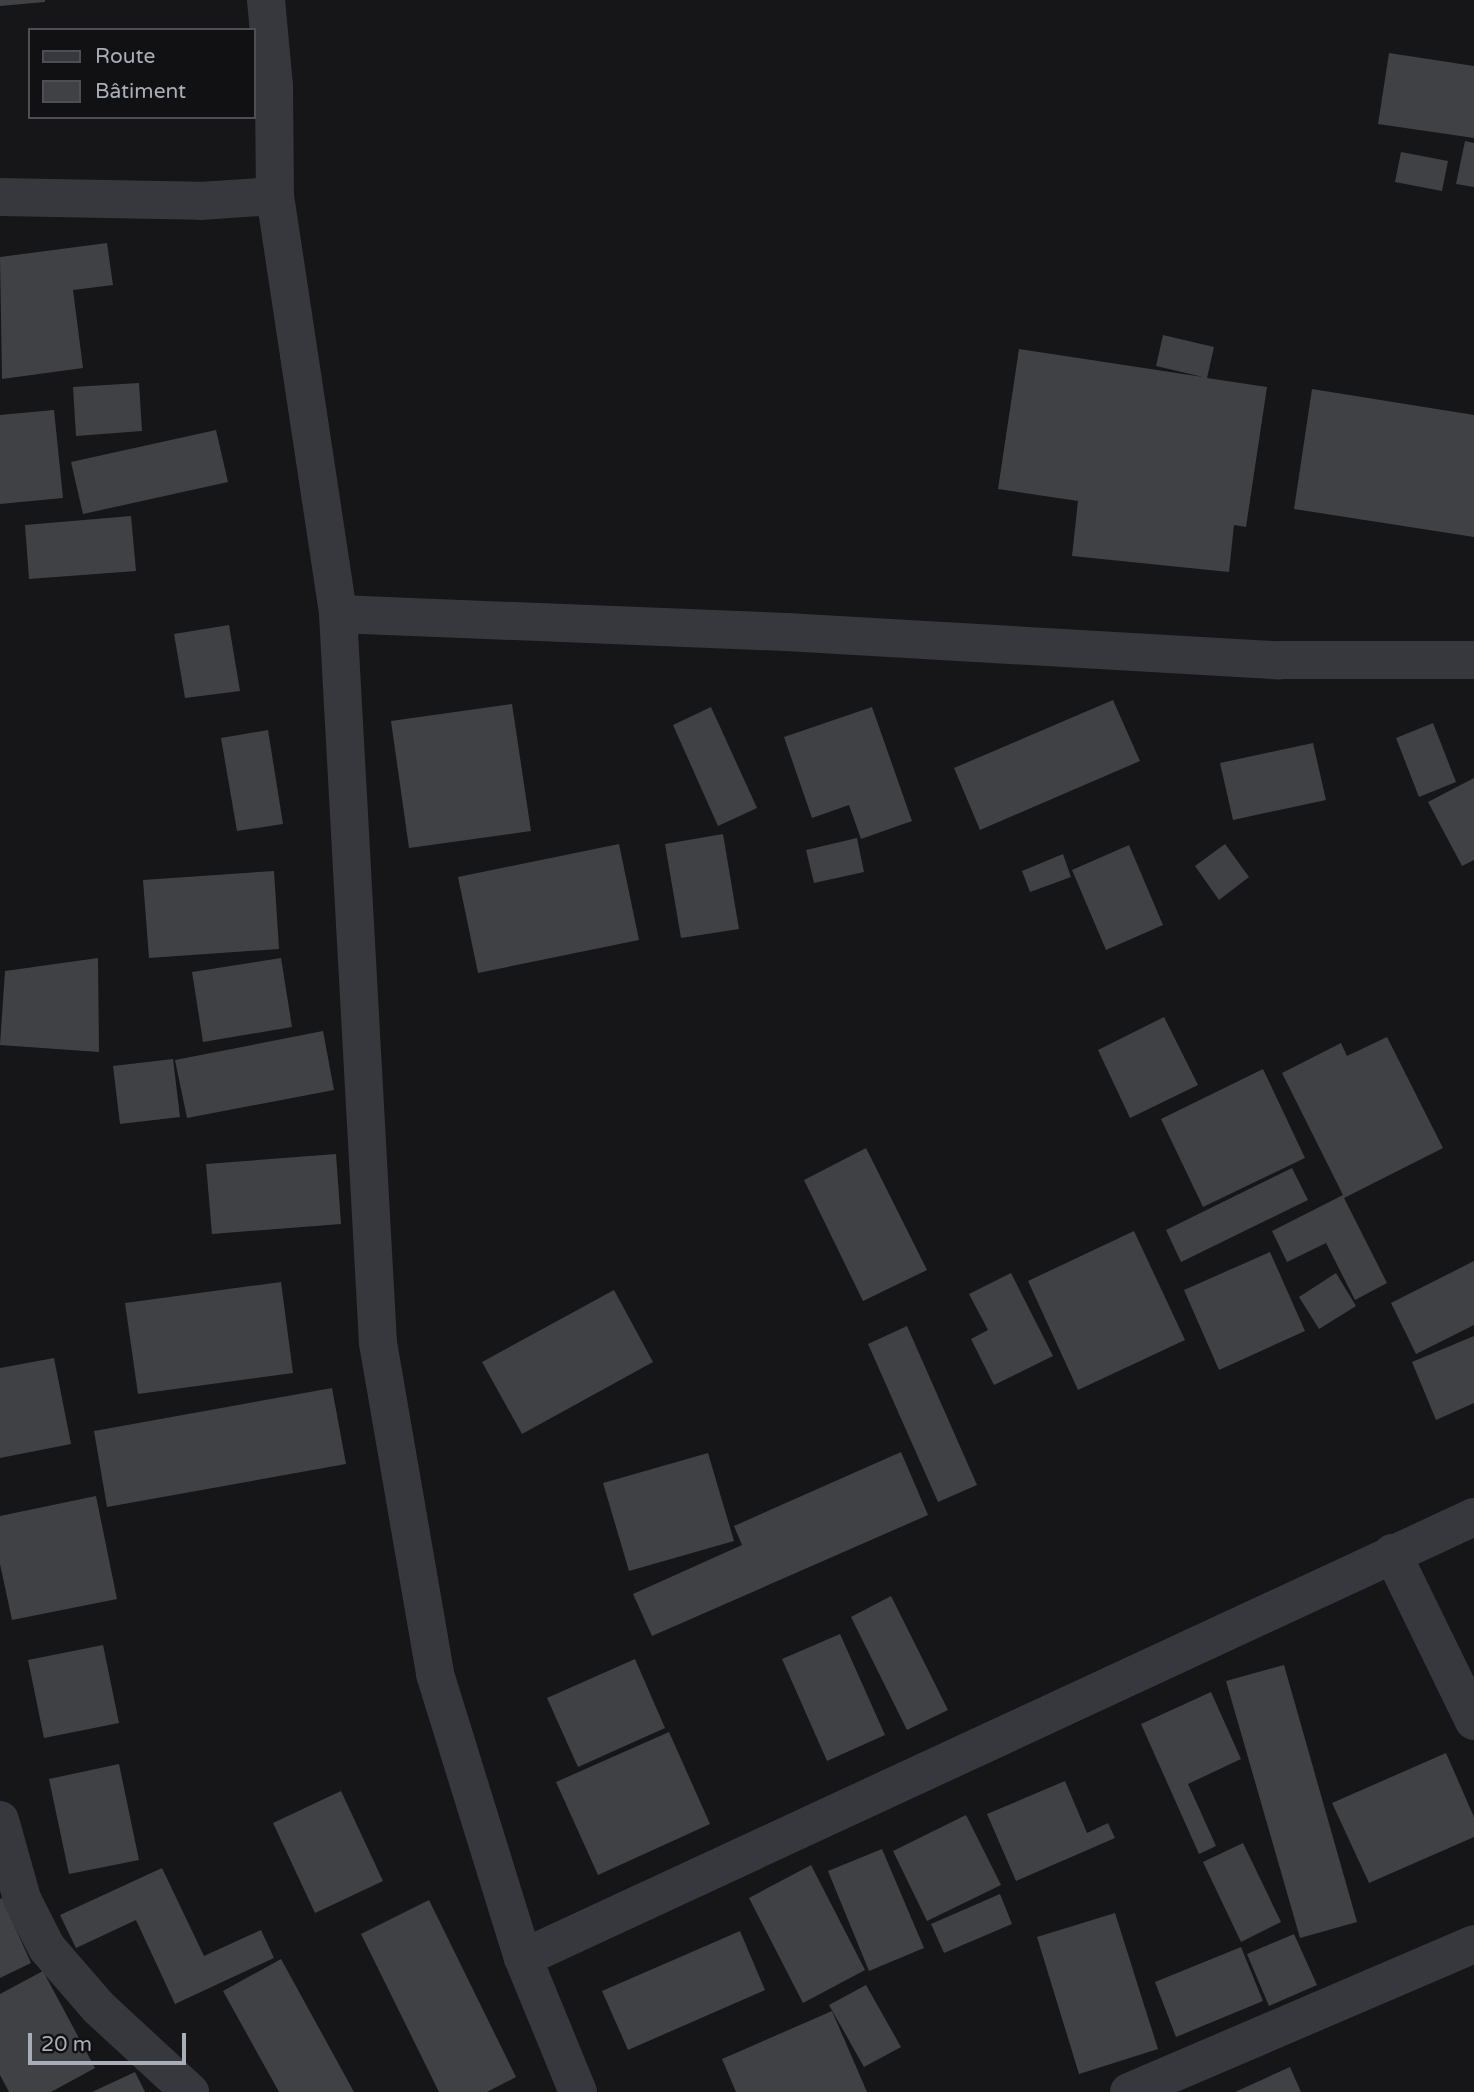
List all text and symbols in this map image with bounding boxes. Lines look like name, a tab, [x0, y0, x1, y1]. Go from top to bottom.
legend	[28, 28, 256, 119]
text: Route	[95, 44, 155, 69]
text: Bâtiment	[95, 79, 186, 104]
scale bar	[32, 2018, 189, 2062]
text: 20 m	[41, 2032, 92, 2057]

